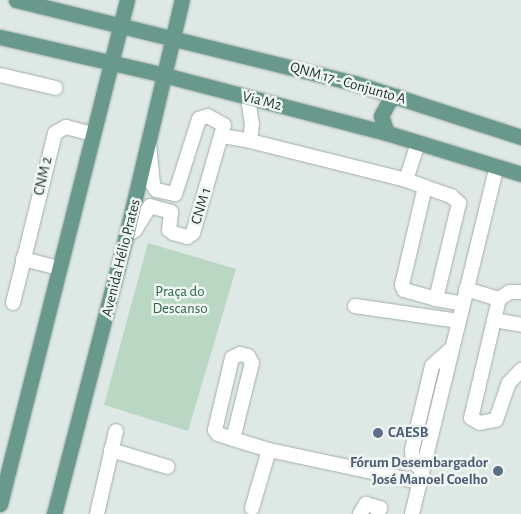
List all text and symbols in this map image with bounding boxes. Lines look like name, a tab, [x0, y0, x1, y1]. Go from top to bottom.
street label: QNM 17 - Conjunto A	[288, 58, 408, 108]
street label: Via M2	[240, 87, 284, 115]
street label: CNM 2	[30, 155, 56, 197]
street label: CNM 1	[187, 185, 215, 227]
street label: Avenida Hélio Prates	[98, 197, 144, 319]
park label: Praça do Descanso	[152, 282, 208, 317]
place label: CAESB	[388, 424, 428, 442]
marker: CAESB	[372, 427, 384, 439]
place label: Fórum Desembargador José Manoel Coelho	[350, 453, 488, 488]
marker: Fórum Desembargador José Manoel Coelho	[492, 465, 504, 477]

